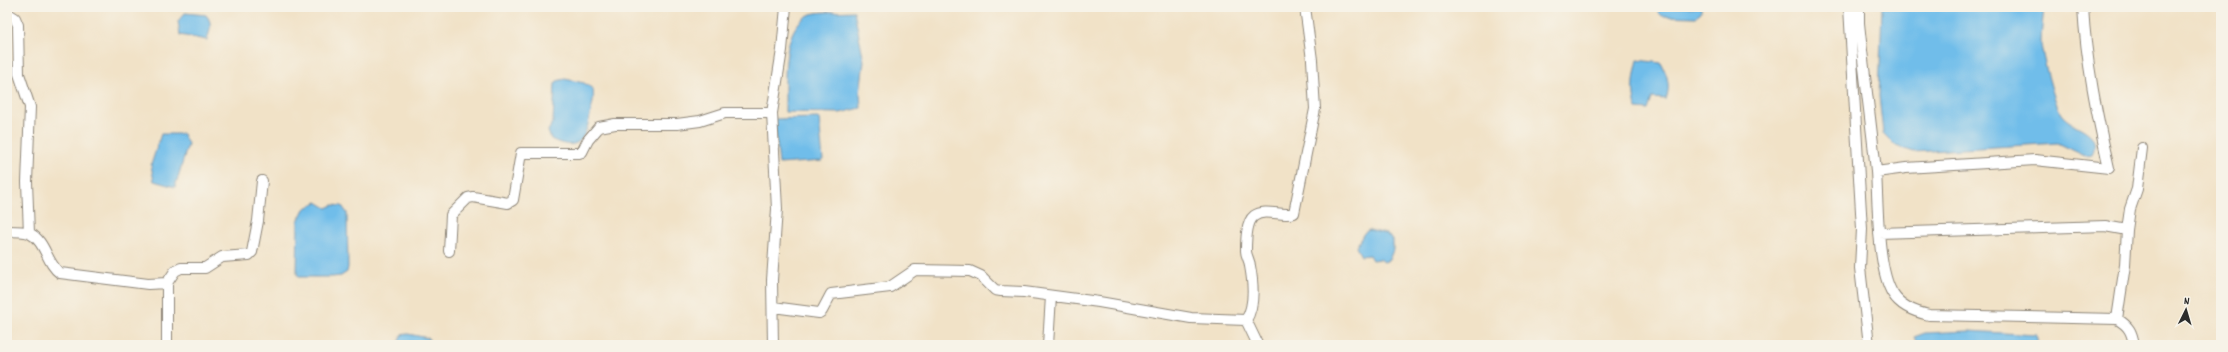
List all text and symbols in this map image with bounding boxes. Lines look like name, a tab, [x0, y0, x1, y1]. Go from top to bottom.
north arrow	[2166, 290, 2206, 330]
text: N	[2183, 294, 2191, 310]

